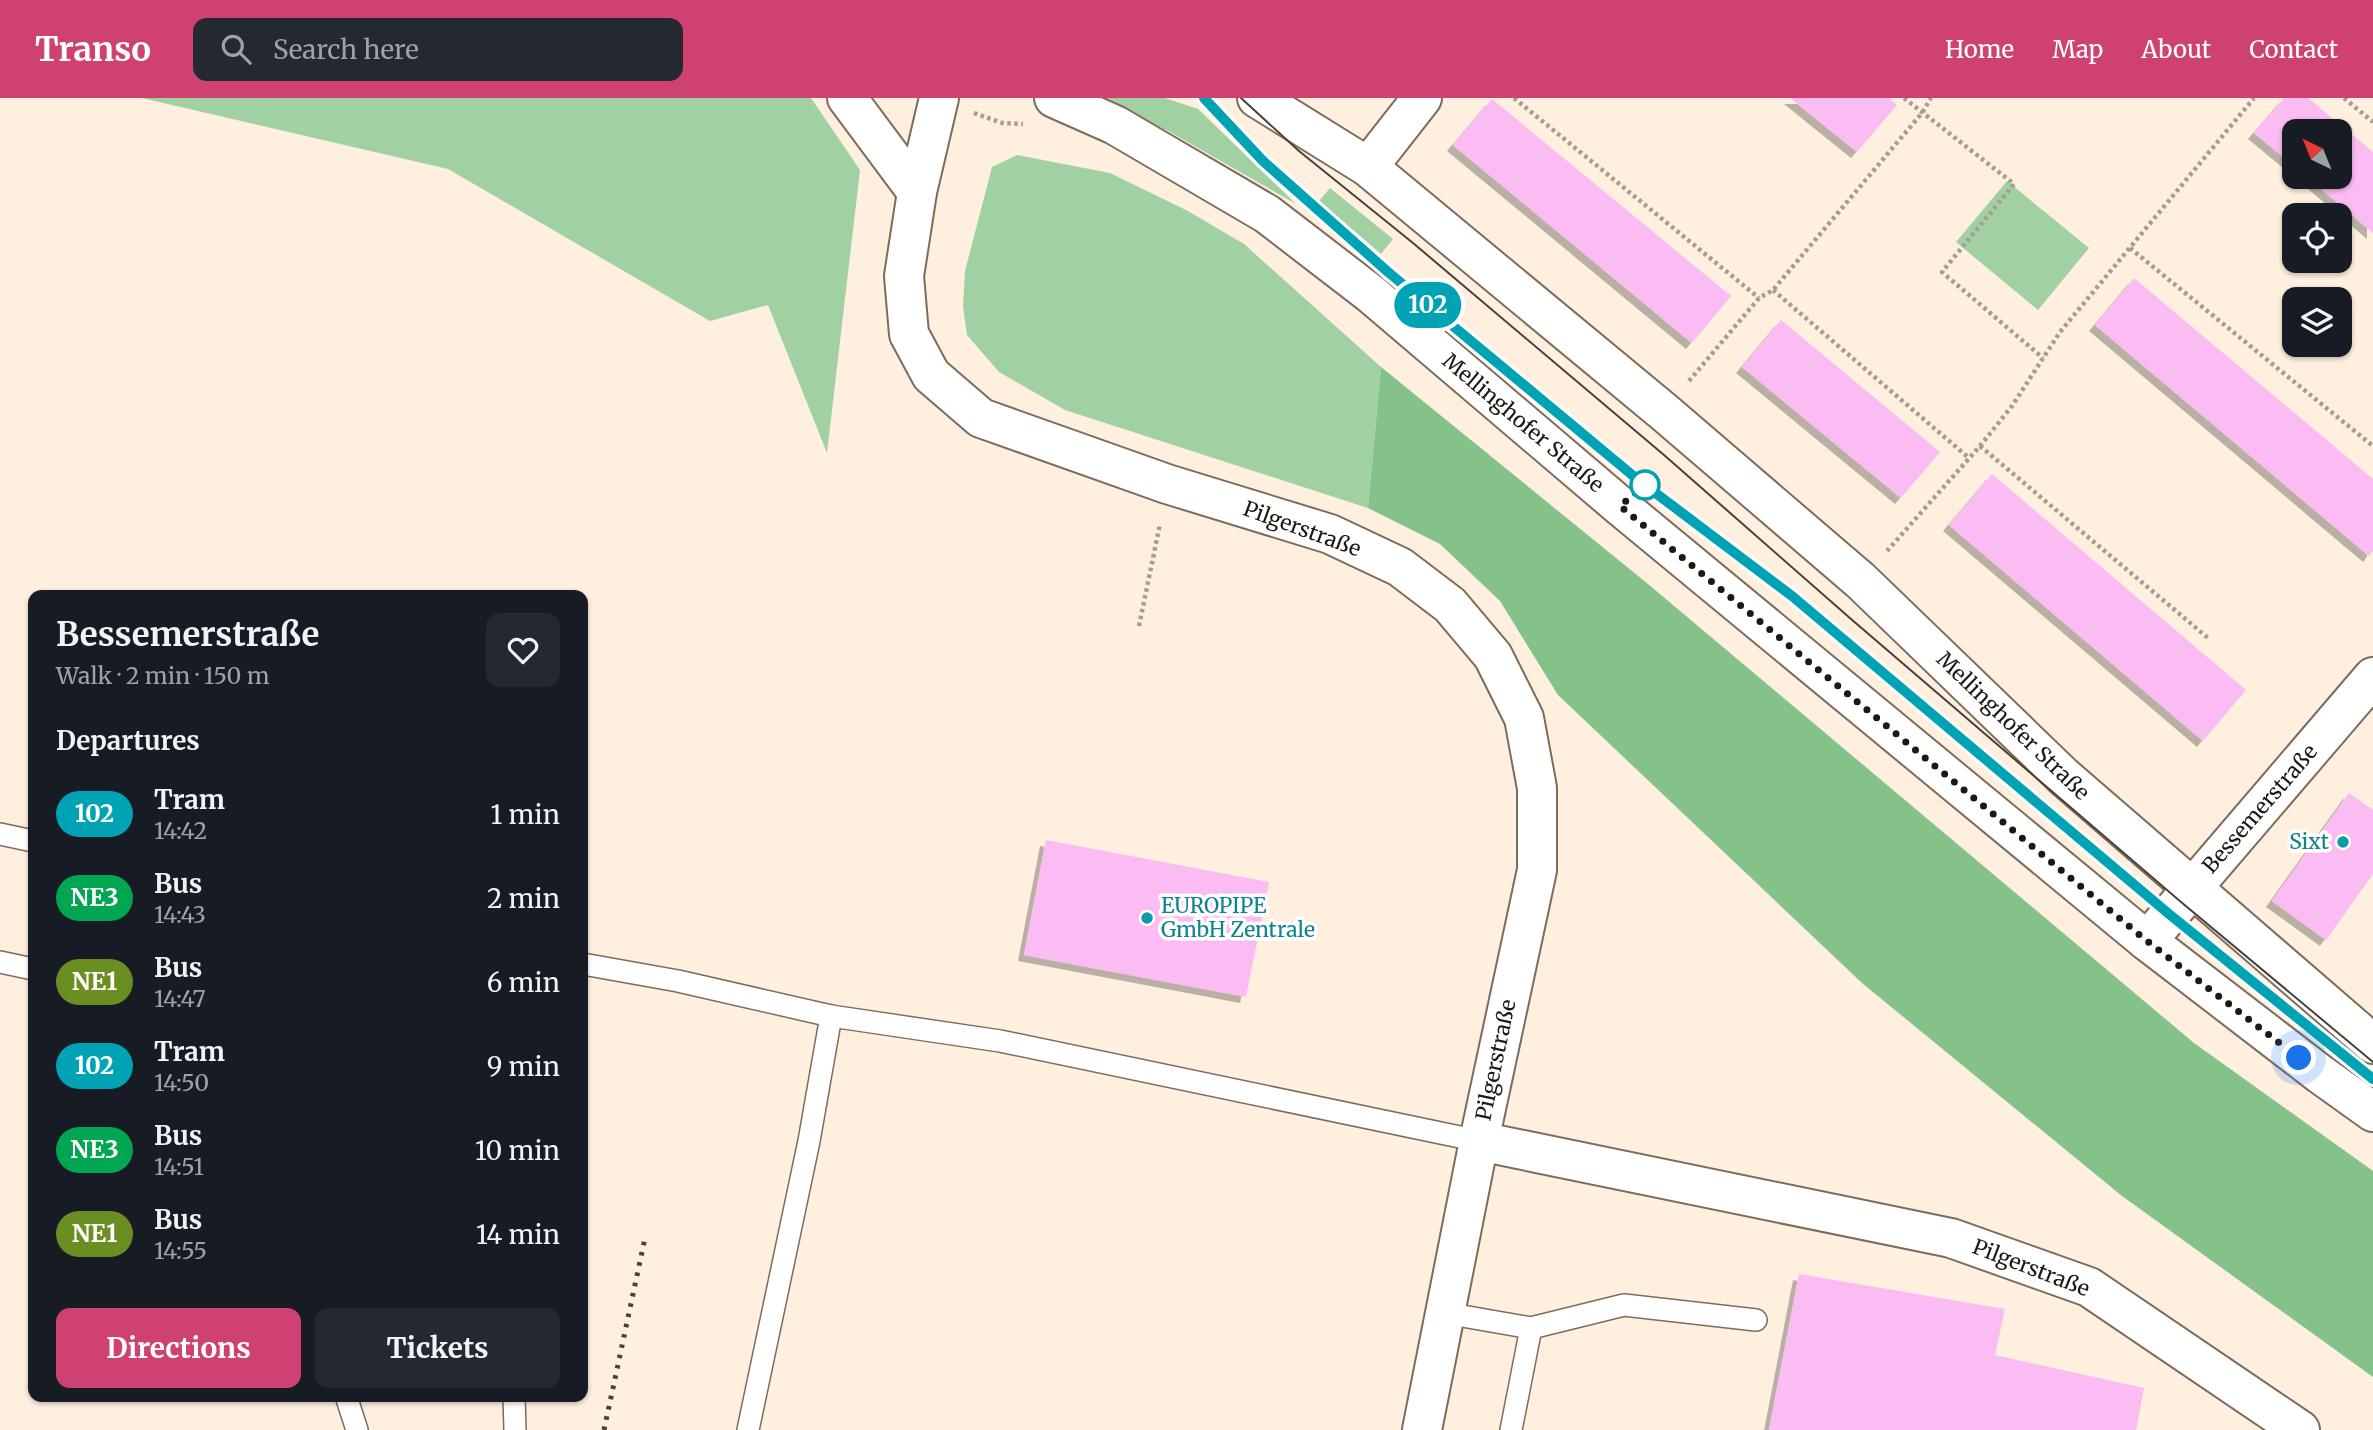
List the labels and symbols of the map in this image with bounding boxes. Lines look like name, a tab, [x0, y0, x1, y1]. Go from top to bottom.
north arrow	[2282, 119, 2352, 189]
line badge: 102	[1388, 282, 1468, 328]
street label: Mellinghofer Straße	[1437, 347, 1610, 498]
unlabelled marker	[1630, 470, 1660, 500]
street label: Pilgerstraße	[1240, 495, 1365, 562]
street label: Mellinghofer Straße	[1931, 646, 2096, 806]
street label: Bessemerstraße	[2196, 739, 2323, 879]
place label: Sixt	[2289, 828, 2329, 855]
marker: Sixt	[2335, 834, 2351, 850]
place label: EUROPIPE GmbH Zentrale	[1161, 892, 1315, 943]
marker: EUROPIPE GmbH Zentrale	[1139, 910, 1155, 926]
street label: Pilgerstraße	[1469, 997, 1522, 1123]
your location	[2281, 1040, 2316, 1075]
street label: Pilgerstraße	[1969, 1233, 2094, 1302]

